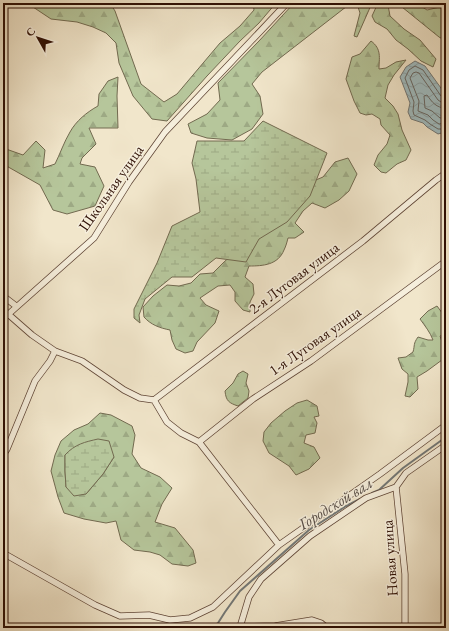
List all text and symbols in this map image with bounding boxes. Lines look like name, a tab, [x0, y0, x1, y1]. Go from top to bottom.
north arrow	[18, 18, 58, 58]
text: С	[22, 24, 38, 39]
street label: Школьная улица	[74, 141, 147, 235]
street label: 2-я Луговая улица	[245, 237, 343, 318]
street label: 1-я Луговая улица	[265, 302, 364, 379]
water label: Городской вал	[293, 472, 377, 535]
street label: Новая улица	[377, 519, 402, 597]

